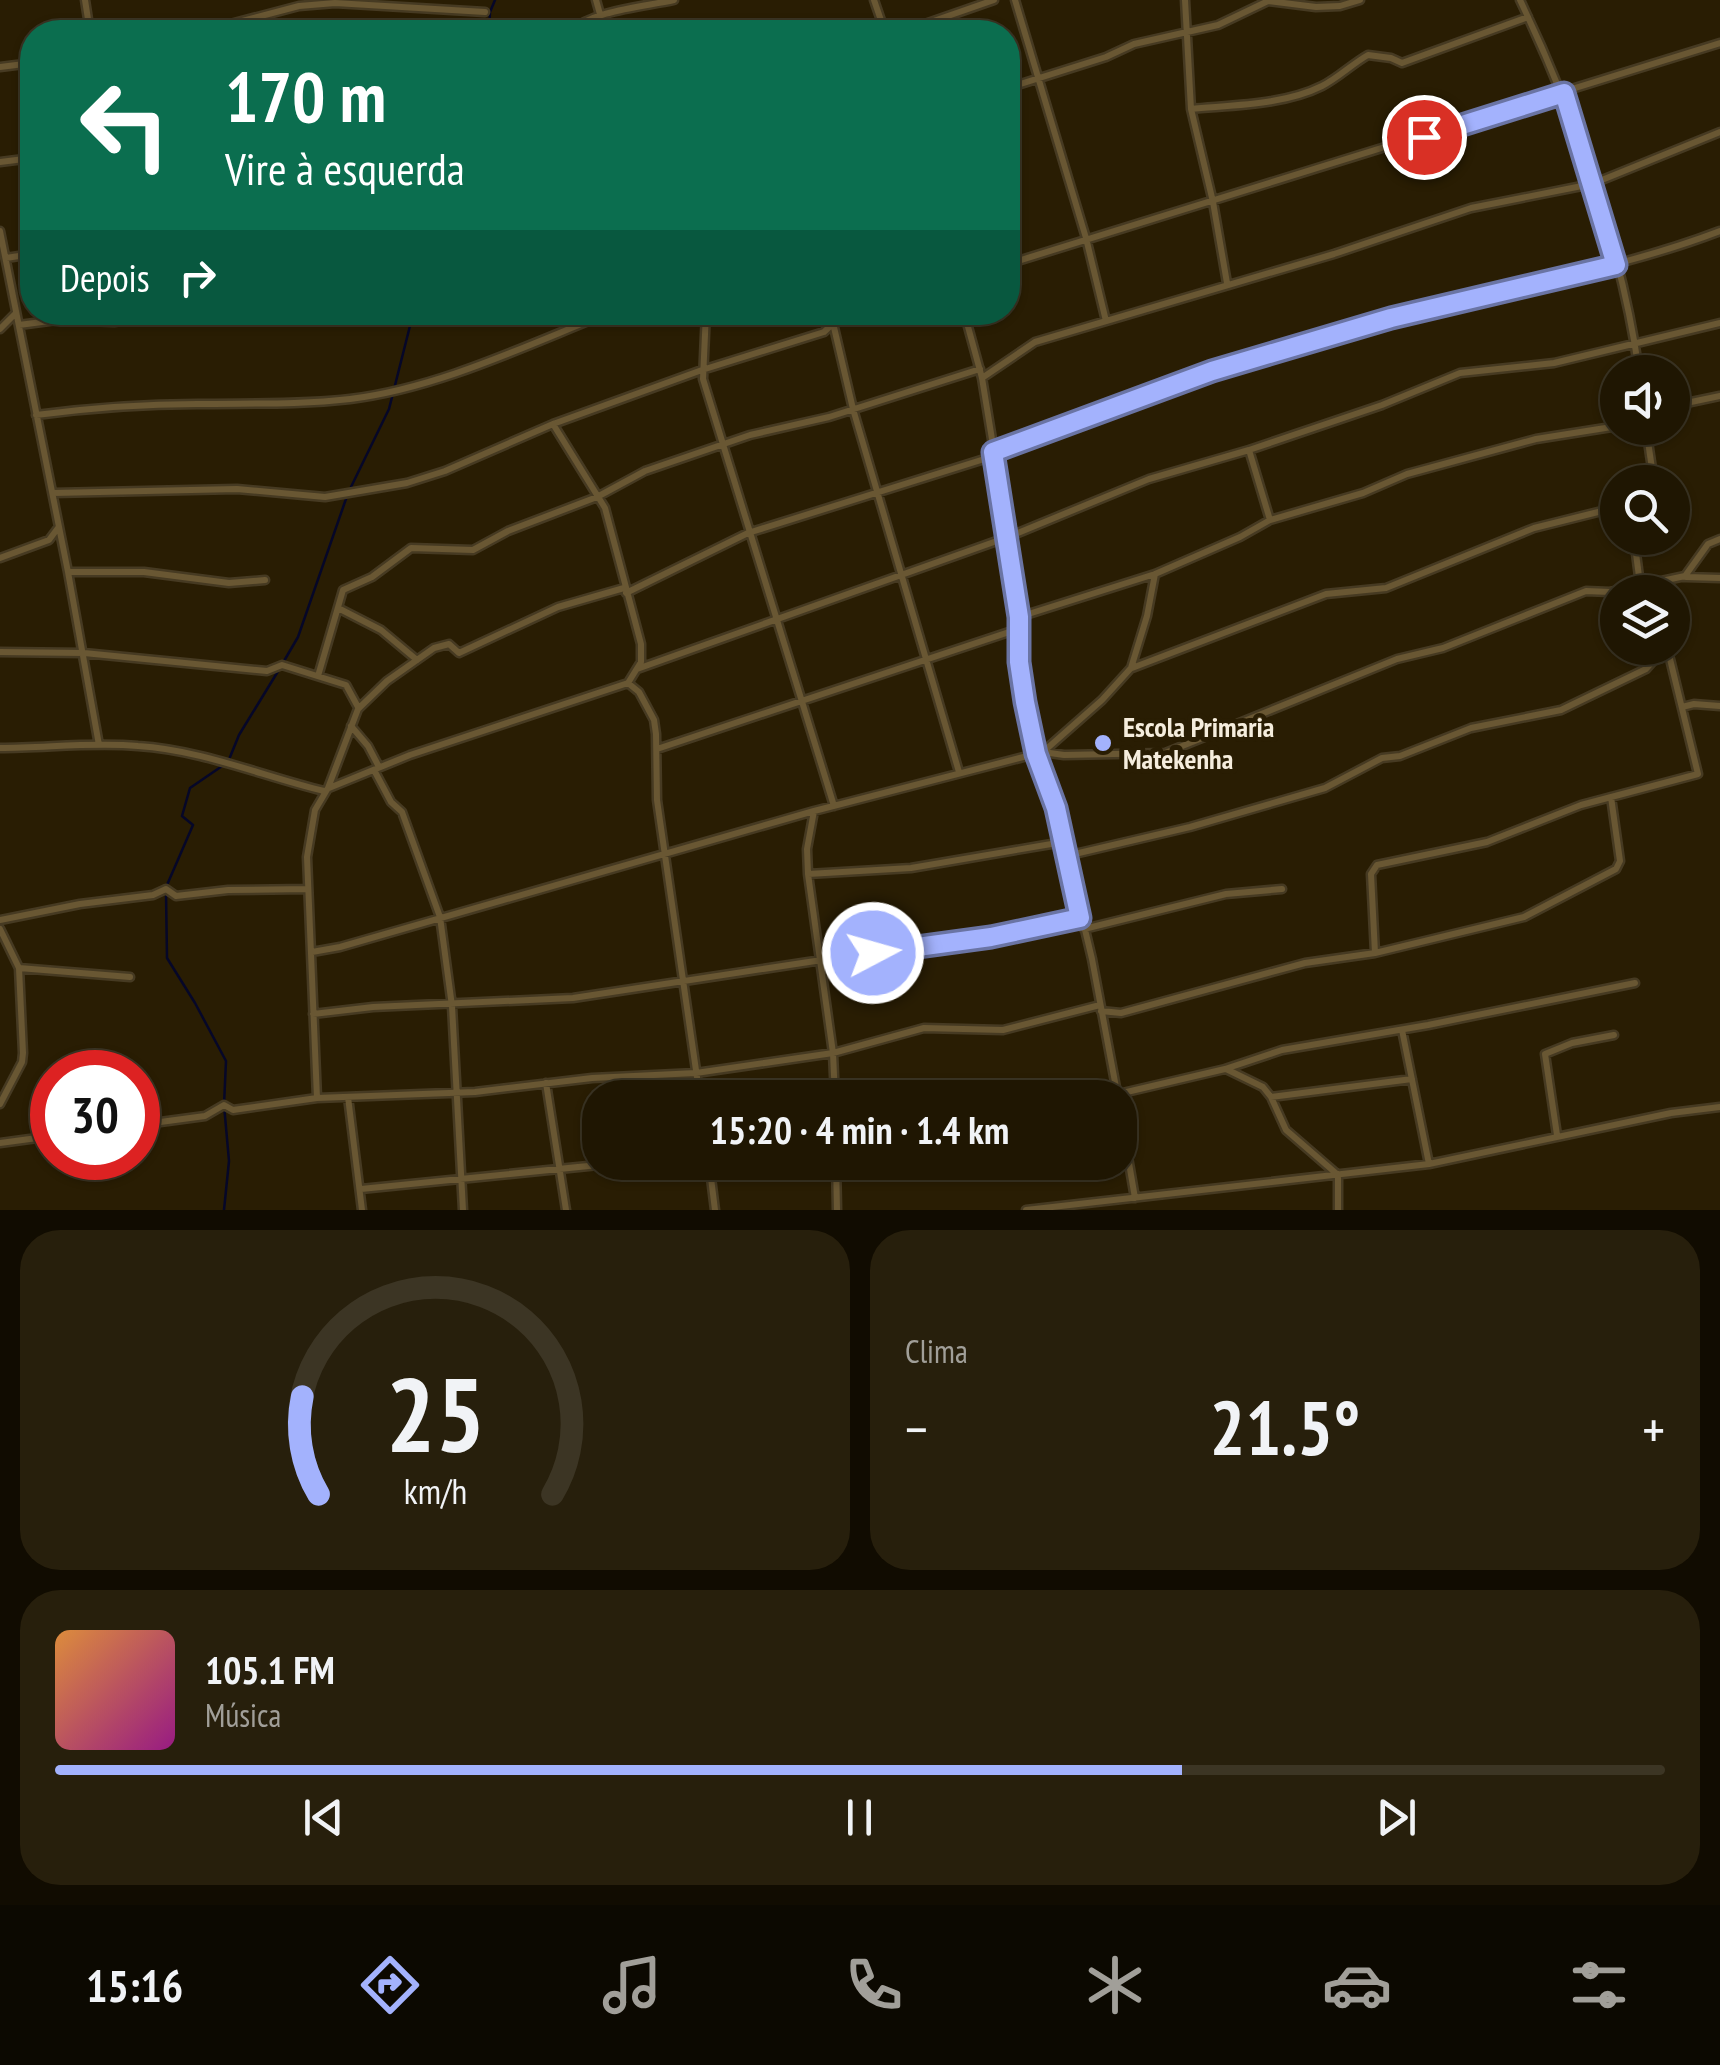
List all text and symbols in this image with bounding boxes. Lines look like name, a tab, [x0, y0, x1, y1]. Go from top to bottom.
text: 170 m	[225, 51, 386, 141]
icon: left	[60, 60, 190, 190]
pin	[1382, 95, 1467, 180]
icon: arrive	[1397, 110, 1452, 165]
text: Vire à esquerda	[225, 139, 465, 197]
icon: right	[170, 250, 225, 305]
text: Depois	[60, 253, 150, 302]
map controls	[1600, 355, 1690, 665]
button: sound	[1600, 355, 1690, 445]
button: search	[1600, 465, 1690, 555]
button: layers	[1600, 575, 1690, 665]
place label: Escola Primaria Matekenha	[1123, 708, 1274, 777]
marker: Escola Primaria Matekenha	[1092, 732, 1114, 754]
position arrow	[821, 901, 925, 1005]
speed limit sign: 30	[30, 1050, 160, 1180]
text: 15:20 · 4 min · 1.4 km	[710, 1105, 1009, 1154]
text: Clima	[905, 1330, 968, 1372]
text: 25	[385, 1346, 485, 1481]
text: 21.5°	[1210, 1379, 1360, 1476]
text: −	[905, 1393, 928, 1464]
text: +	[1642, 1393, 1665, 1464]
text: km/h	[403, 1468, 467, 1514]
text: 105.1 FM	[205, 1645, 335, 1694]
text: Música	[205, 1694, 281, 1736]
icon: previous	[296, 1790, 351, 1845]
icon: pause	[832, 1790, 887, 1845]
icon: next	[1369, 1790, 1424, 1845]
icon: directions	[355, 1950, 425, 2020]
icon: music	[597, 1950, 667, 2020]
icon: phone	[839, 1950, 909, 2020]
icon: climate	[1080, 1950, 1150, 2020]
icon: car	[1322, 1950, 1392, 2020]
icon: filters	[1564, 1950, 1634, 2020]
text: 15:16	[86, 1956, 183, 2014]

